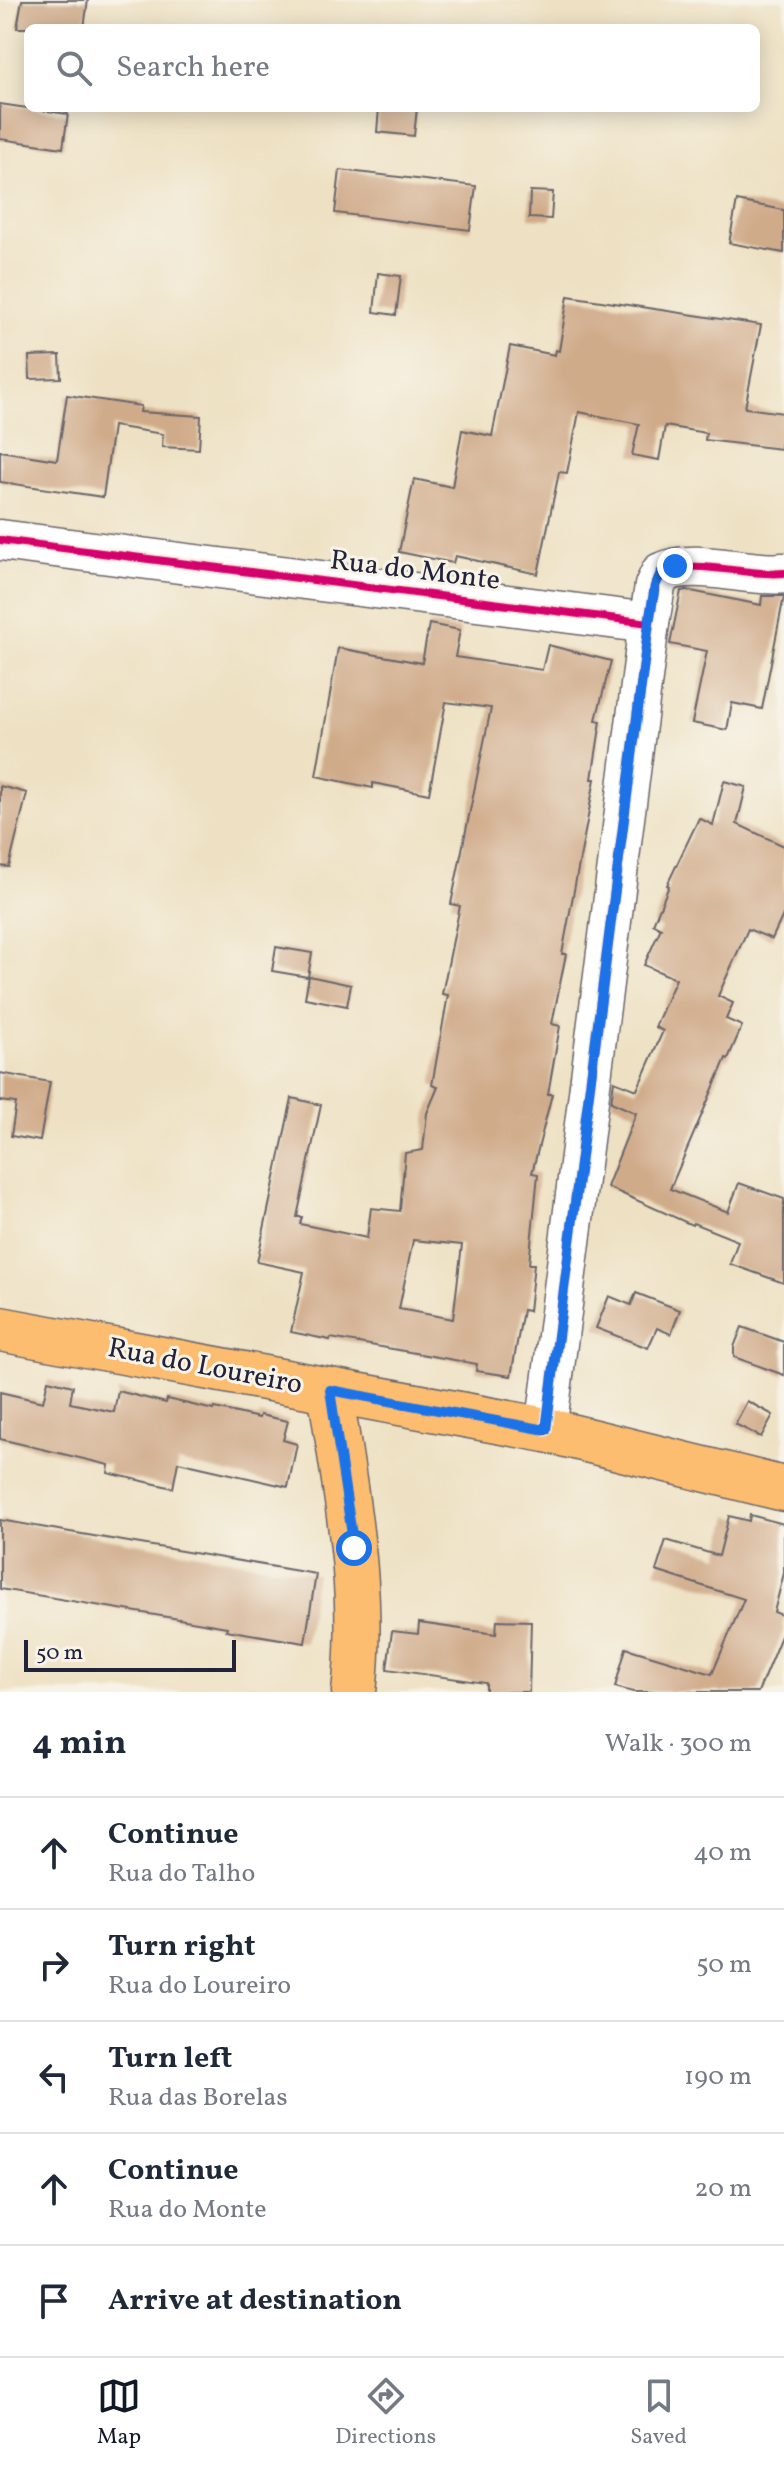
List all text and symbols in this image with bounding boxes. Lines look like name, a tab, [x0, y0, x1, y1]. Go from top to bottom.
search box	[24, 24, 760, 112]
icon: search	[52, 46, 96, 90]
text: Search here	[116, 47, 270, 89]
street label: Rua do Monte	[328, 541, 502, 601]
route end	[657, 548, 693, 584]
street label: Rua do Loureiro	[104, 1329, 306, 1405]
route start	[336, 1530, 372, 1566]
scale bar	[24, 1636, 236, 1672]
text: 50 m	[36, 1638, 83, 1669]
text: 4 min	[32, 1721, 127, 1768]
text: Walk · 300 m	[605, 1726, 752, 1762]
text: Continue	[108, 1814, 239, 1856]
icon: ahead	[32, 1831, 76, 1875]
text: 40 m	[693, 1835, 752, 1871]
text: Rua do Talho	[108, 1856, 255, 1892]
text: Turn right	[108, 1926, 256, 1968]
icon: right	[32, 1943, 76, 1987]
text: 50 m	[696, 1947, 752, 1983]
text: Rua do Loureiro	[108, 1968, 291, 2004]
text: Turn left	[108, 2038, 232, 2080]
icon: left	[32, 2055, 76, 2099]
text: 190 m	[684, 2059, 752, 2095]
text: Rua das Borelas	[108, 2080, 288, 2116]
text: Continue	[108, 2150, 239, 2192]
icon: ahead	[32, 2167, 76, 2211]
text: 20 m	[694, 2171, 752, 2207]
text: Rua do Monte	[108, 2192, 267, 2228]
icon: arrive	[32, 2279, 76, 2323]
text: Arrive at destination	[108, 2280, 402, 2322]
tab: Map	[97, 2374, 141, 2453]
tab: Directions	[335, 2374, 436, 2453]
tab: Saved	[630, 2374, 687, 2453]

